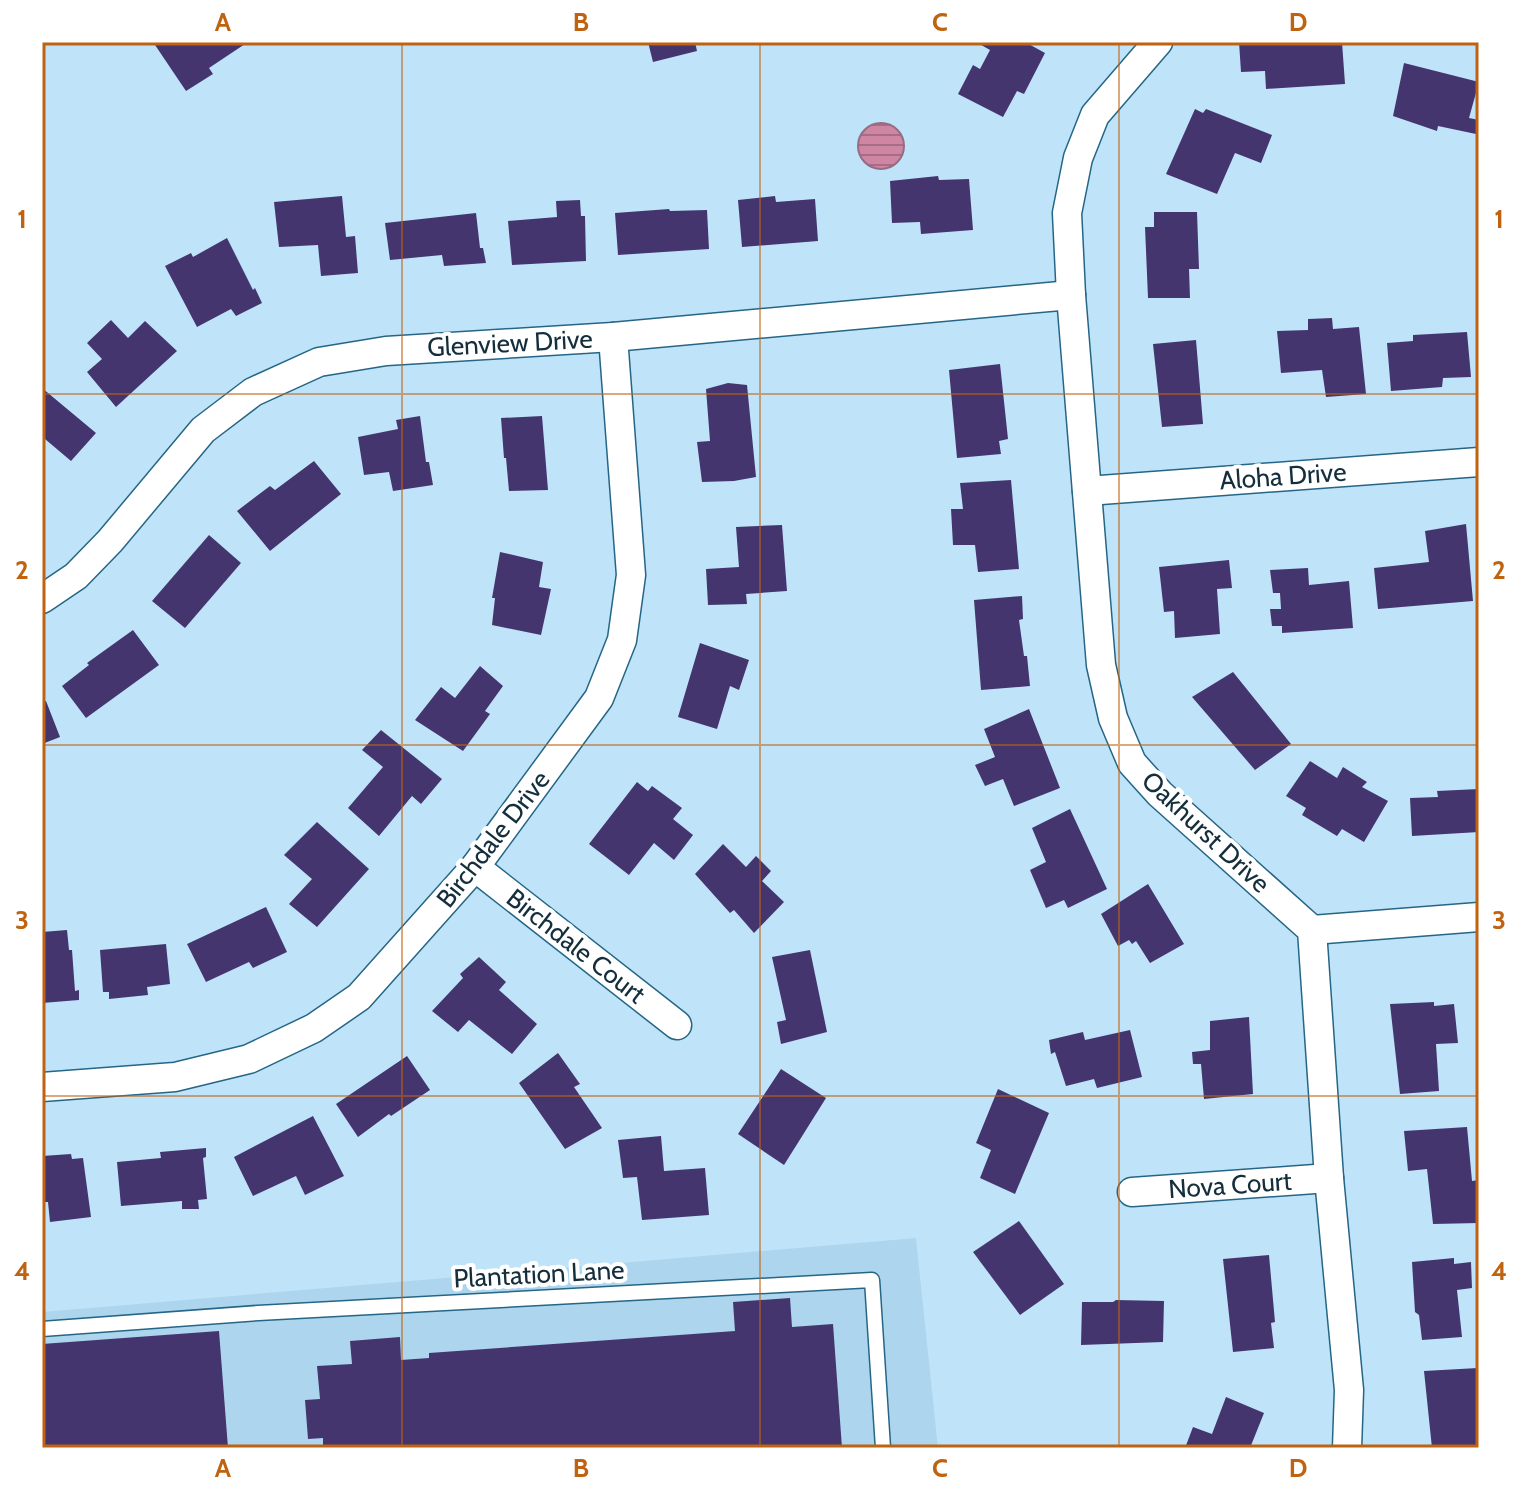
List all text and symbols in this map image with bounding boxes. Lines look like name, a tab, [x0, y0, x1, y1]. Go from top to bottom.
text: A	[215, 6, 232, 38]
text: B	[573, 6, 589, 38]
text: C	[932, 6, 948, 38]
text: D	[1289, 6, 1307, 38]
text: 1	[17, 203, 27, 235]
text: 1	[1494, 203, 1504, 235]
street label: Glenview Drive	[427, 323, 593, 363]
street label: Aloha Drive	[1219, 456, 1347, 496]
text: 2	[15, 554, 29, 586]
text: 2	[1492, 554, 1506, 586]
street label: Birchdale Drive	[430, 764, 556, 914]
street label: Oakhurst Drive	[1135, 765, 1277, 899]
street label: Birchdale Court	[500, 882, 652, 1010]
text: 3	[15, 904, 29, 936]
text: 3	[1492, 904, 1506, 936]
street label: Nova Court	[1167, 1165, 1293, 1205]
street label: Plantation Lane	[453, 1254, 625, 1294]
text: 4	[14, 1255, 30, 1287]
text: 4	[1491, 1255, 1507, 1287]
text: A	[215, 1452, 232, 1484]
text: B	[573, 1452, 589, 1484]
text: C	[932, 1452, 948, 1484]
text: D	[1289, 1452, 1307, 1484]

